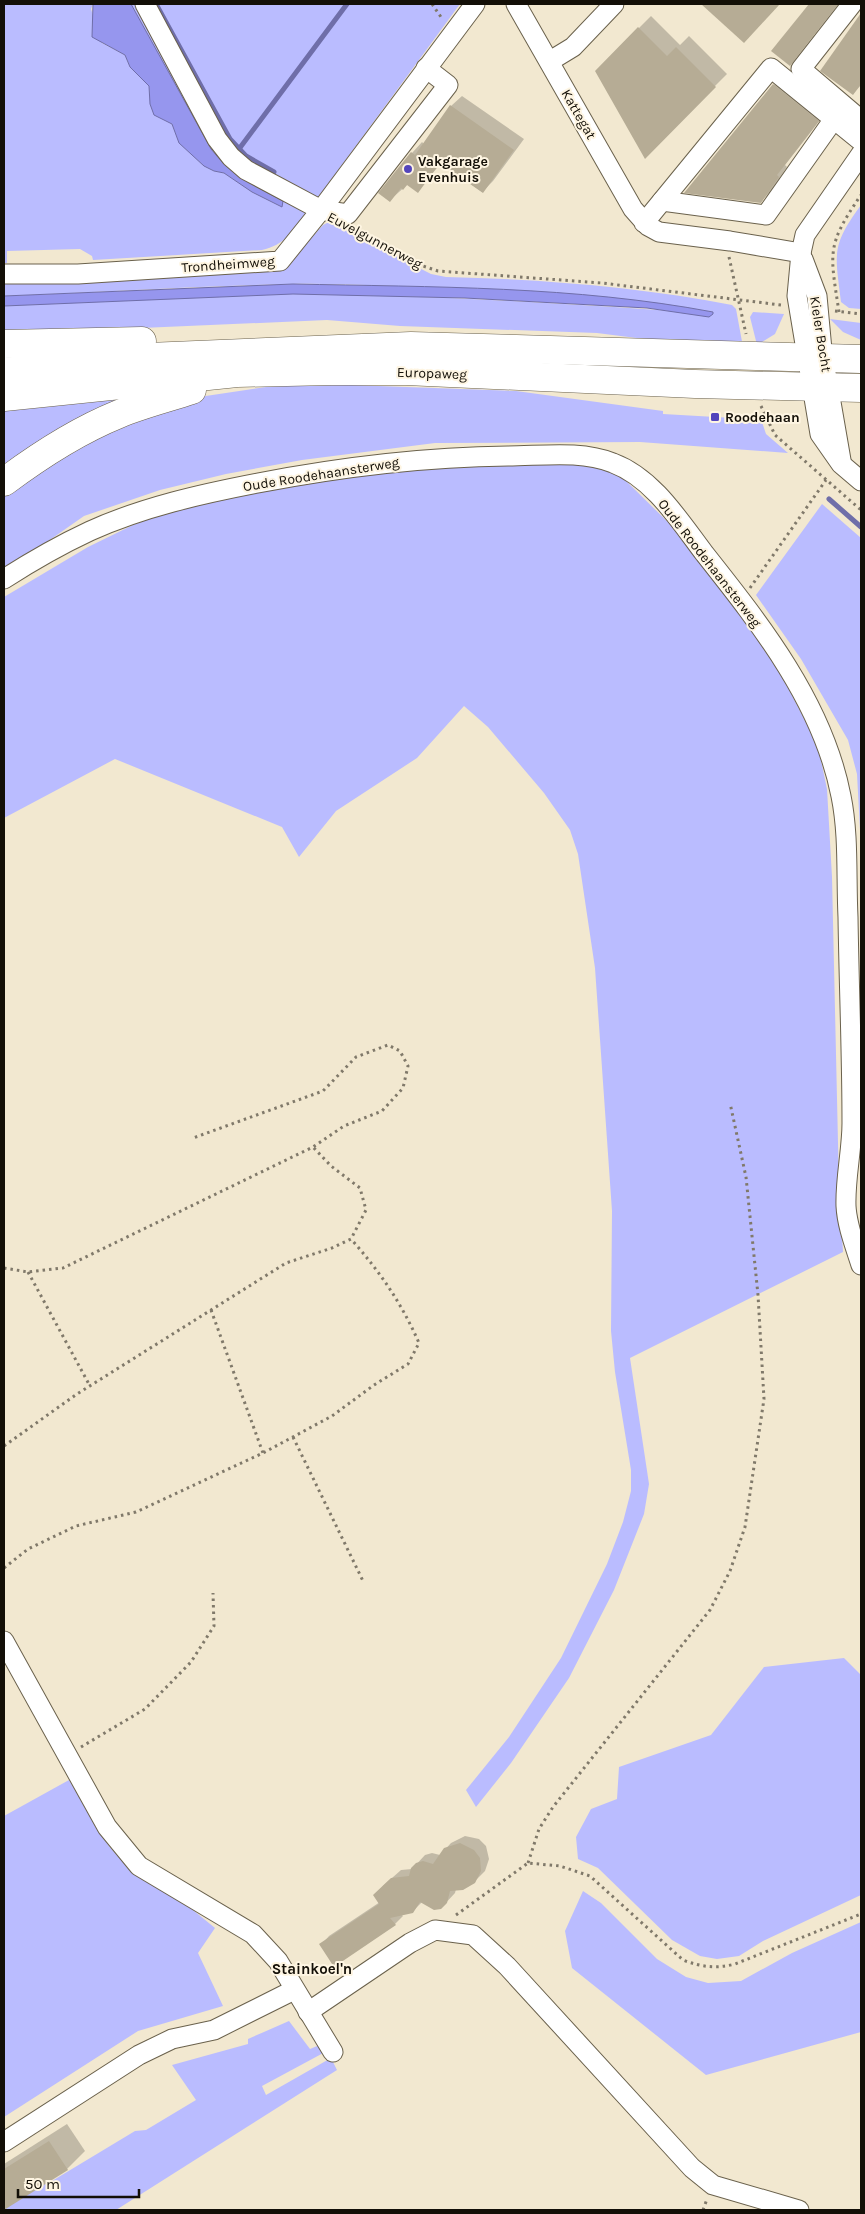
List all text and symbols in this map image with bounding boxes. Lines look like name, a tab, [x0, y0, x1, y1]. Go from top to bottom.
street label: Kattegat	[558, 86, 600, 142]
place label: Vakgarage Evenhuis	[418, 153, 488, 186]
marker: Vakgarage Evenhuis	[402, 163, 414, 175]
street label: Euvelgunnerweg	[324, 208, 425, 273]
street label: Trondheimweg	[181, 253, 275, 276]
street label: Kieler Bocht	[806, 295, 835, 373]
street label: Europaweg	[397, 364, 467, 383]
place label: Roodehaan	[725, 409, 800, 426]
marker: Roodehaan	[709, 411, 721, 423]
street label: Oude Roodehaansterweg	[242, 454, 401, 495]
street label: Oude Roodehaansterweg	[654, 496, 765, 631]
district label: Stainkoel'n	[272, 1960, 352, 1978]
scale bar	[18, 2166, 139, 2198]
text: 50 m	[25, 2175, 60, 2193]

